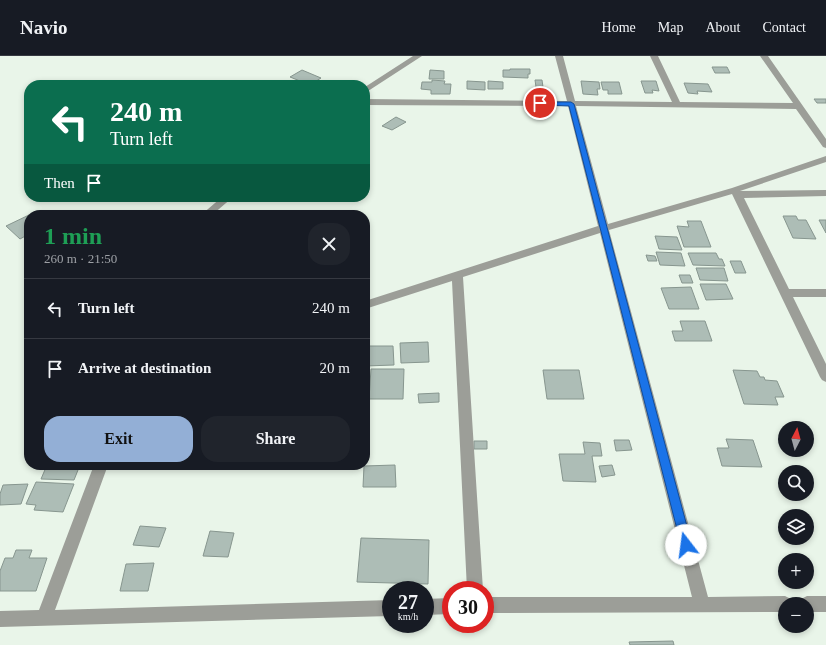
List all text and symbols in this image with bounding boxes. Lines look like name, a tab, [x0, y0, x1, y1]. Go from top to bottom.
text: Navio	[20, 17, 68, 38]
text: Home	[602, 20, 636, 35]
text: Map	[658, 20, 683, 35]
text: About	[705, 20, 740, 35]
text: Contact	[762, 20, 806, 35]
pin	[523, 86, 557, 120]
icon: arrive	[529, 92, 551, 114]
icon: left	[44, 96, 96, 148]
text: 240 m	[110, 96, 182, 127]
text: Turn left	[110, 129, 173, 149]
icon: arrive	[83, 172, 105, 194]
text: Then	[44, 175, 75, 191]
text: 1 min	[44, 223, 102, 249]
button: close	[308, 223, 350, 265]
text: 260 m · 21:50	[44, 251, 117, 266]
icon: left	[44, 298, 66, 320]
text: Turn left	[78, 300, 135, 316]
text: 240 m	[312, 300, 350, 316]
icon: arrive	[44, 358, 66, 380]
text: Arrive at destination	[78, 360, 211, 376]
text: 20 m	[320, 360, 350, 376]
button: Exit	[44, 416, 193, 462]
button: Share	[201, 416, 350, 462]
north arrow	[778, 421, 814, 457]
map controls	[778, 421, 814, 633]
button: search	[778, 465, 814, 501]
button: layers	[778, 509, 814, 545]
position arrow	[665, 524, 707, 566]
button: +	[778, 553, 814, 589]
speed limit sign: 30	[442, 581, 494, 633]
text: 27	[398, 591, 418, 613]
button: −	[778, 597, 814, 633]
text: km/h	[398, 611, 418, 622]

